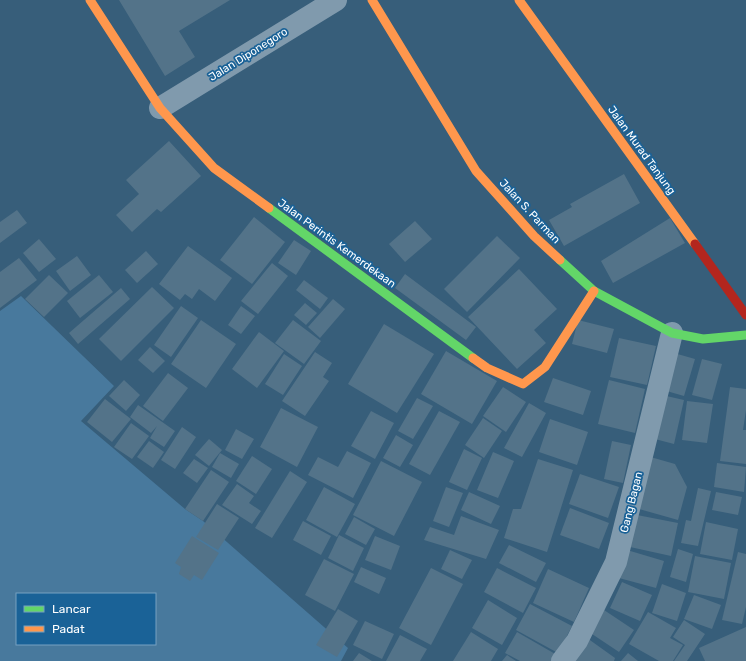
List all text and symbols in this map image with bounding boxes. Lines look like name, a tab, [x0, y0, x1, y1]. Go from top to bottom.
street label: Jalan Diponegoro	[207, 25, 290, 84]
street label: Jalan Murad Tanjung	[605, 103, 678, 197]
street label: Jalan S. Parman	[497, 177, 563, 246]
street label: Jalan Perintis Kemerdekaan	[275, 196, 398, 291]
street label: Gang Bagan	[618, 470, 645, 534]
legend	[16, 593, 156, 645]
text: Lancar	[52, 602, 91, 616]
text: Padat	[52, 622, 85, 636]

